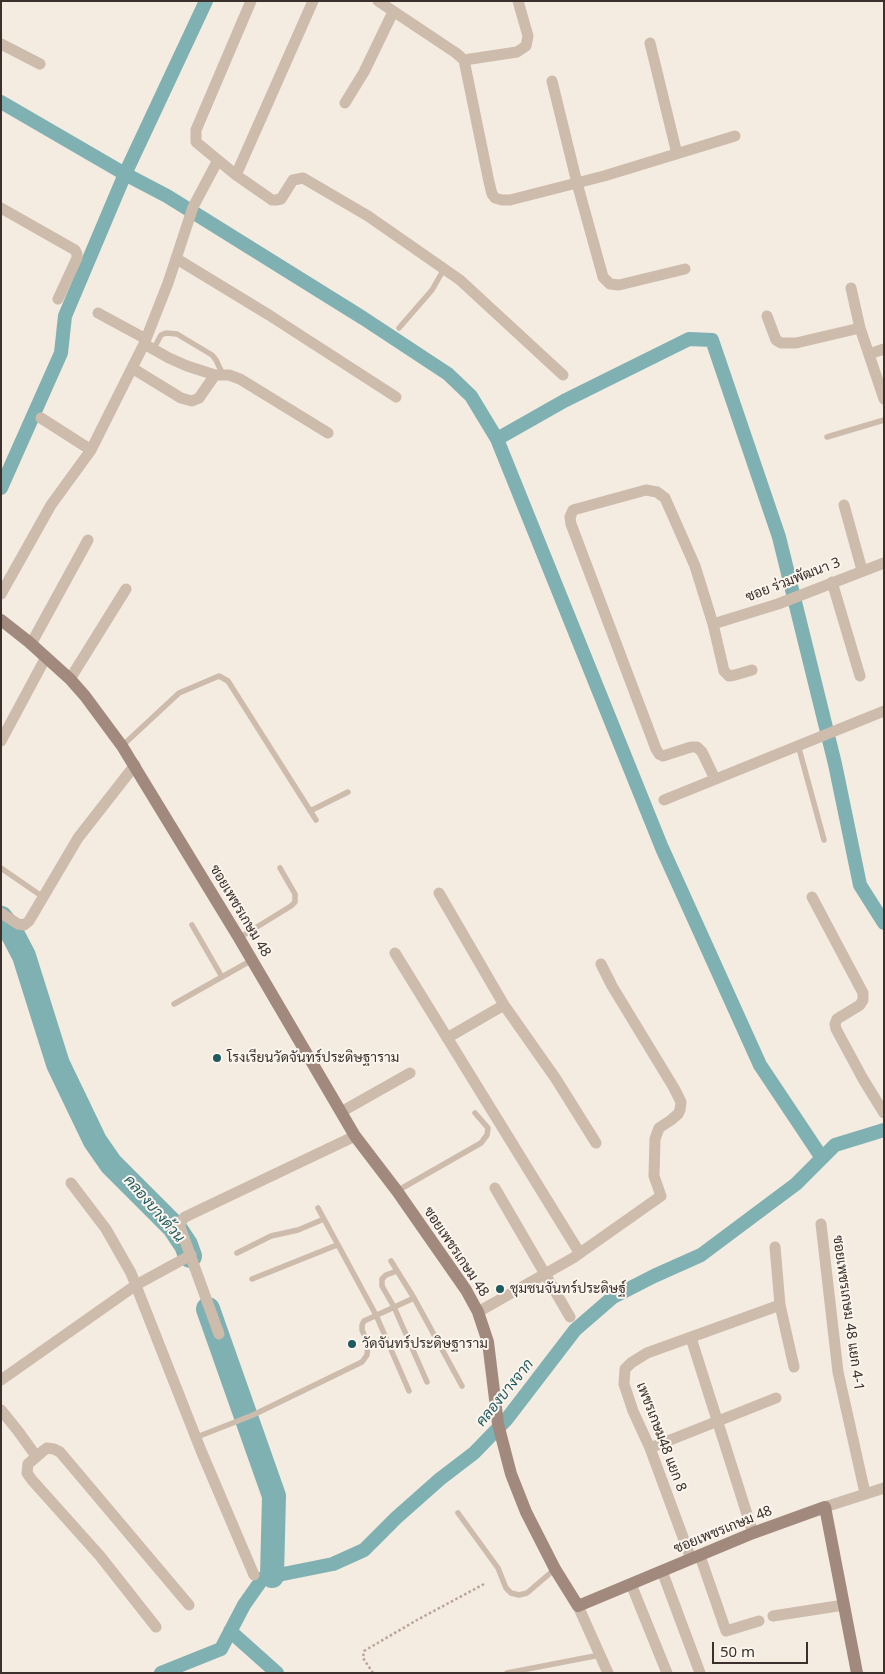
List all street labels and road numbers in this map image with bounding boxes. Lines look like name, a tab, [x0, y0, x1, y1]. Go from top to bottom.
street label: ซอย ร่วมพัฒนา 3	[743, 554, 843, 606]
street label: ซอยเพชรเกษม 48	[206, 862, 274, 960]
street label: ซอยเพชรเกษม 48	[420, 1204, 492, 1300]
street label: ซอยเพชรเกษม 48 แยก 4-1	[829, 1234, 867, 1392]
street label: เพชรเกษม48 แยก 8	[632, 1380, 690, 1494]
street label: ซอยเพชรเกษม 48	[671, 1503, 775, 1557]

